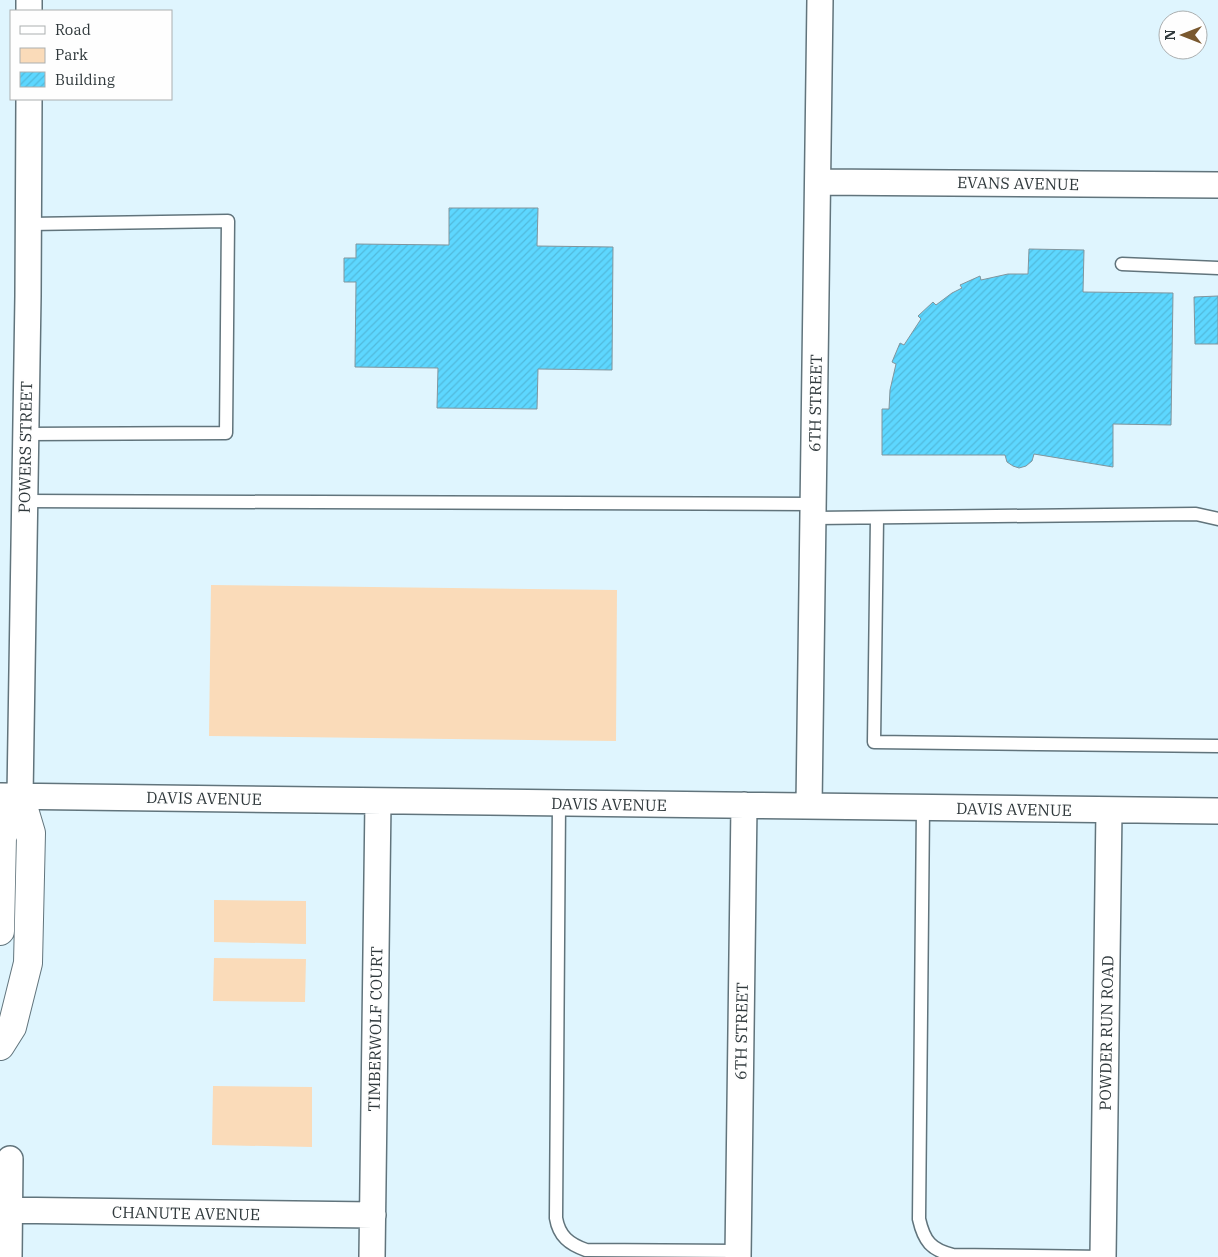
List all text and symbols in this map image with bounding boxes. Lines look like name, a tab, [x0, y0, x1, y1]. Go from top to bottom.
legend	[10, 10, 172, 100]
north arrow	[1158, 10, 1208, 60]
text: Road	[55, 20, 91, 39]
text: N	[1161, 29, 1179, 41]
text: Park	[55, 45, 88, 64]
text: Building	[55, 70, 115, 89]
street label: EVANS AVENUE	[957, 172, 1079, 194]
street label: 6TH STREET	[804, 354, 826, 452]
street label: POWERS STREET	[14, 381, 36, 513]
street label: DAVIS AVENUE	[146, 787, 262, 809]
street label: DAVIS AVENUE	[551, 793, 667, 815]
street label: DAVIS AVENUE	[956, 798, 1072, 820]
street label: TIMBERWOLF COURT	[364, 946, 386, 1112]
street label: POWDER RUN ROAD	[1095, 955, 1117, 1111]
street label: 6TH STREET	[730, 982, 752, 1080]
street label: CHANUTE AVENUE	[112, 1202, 260, 1224]

